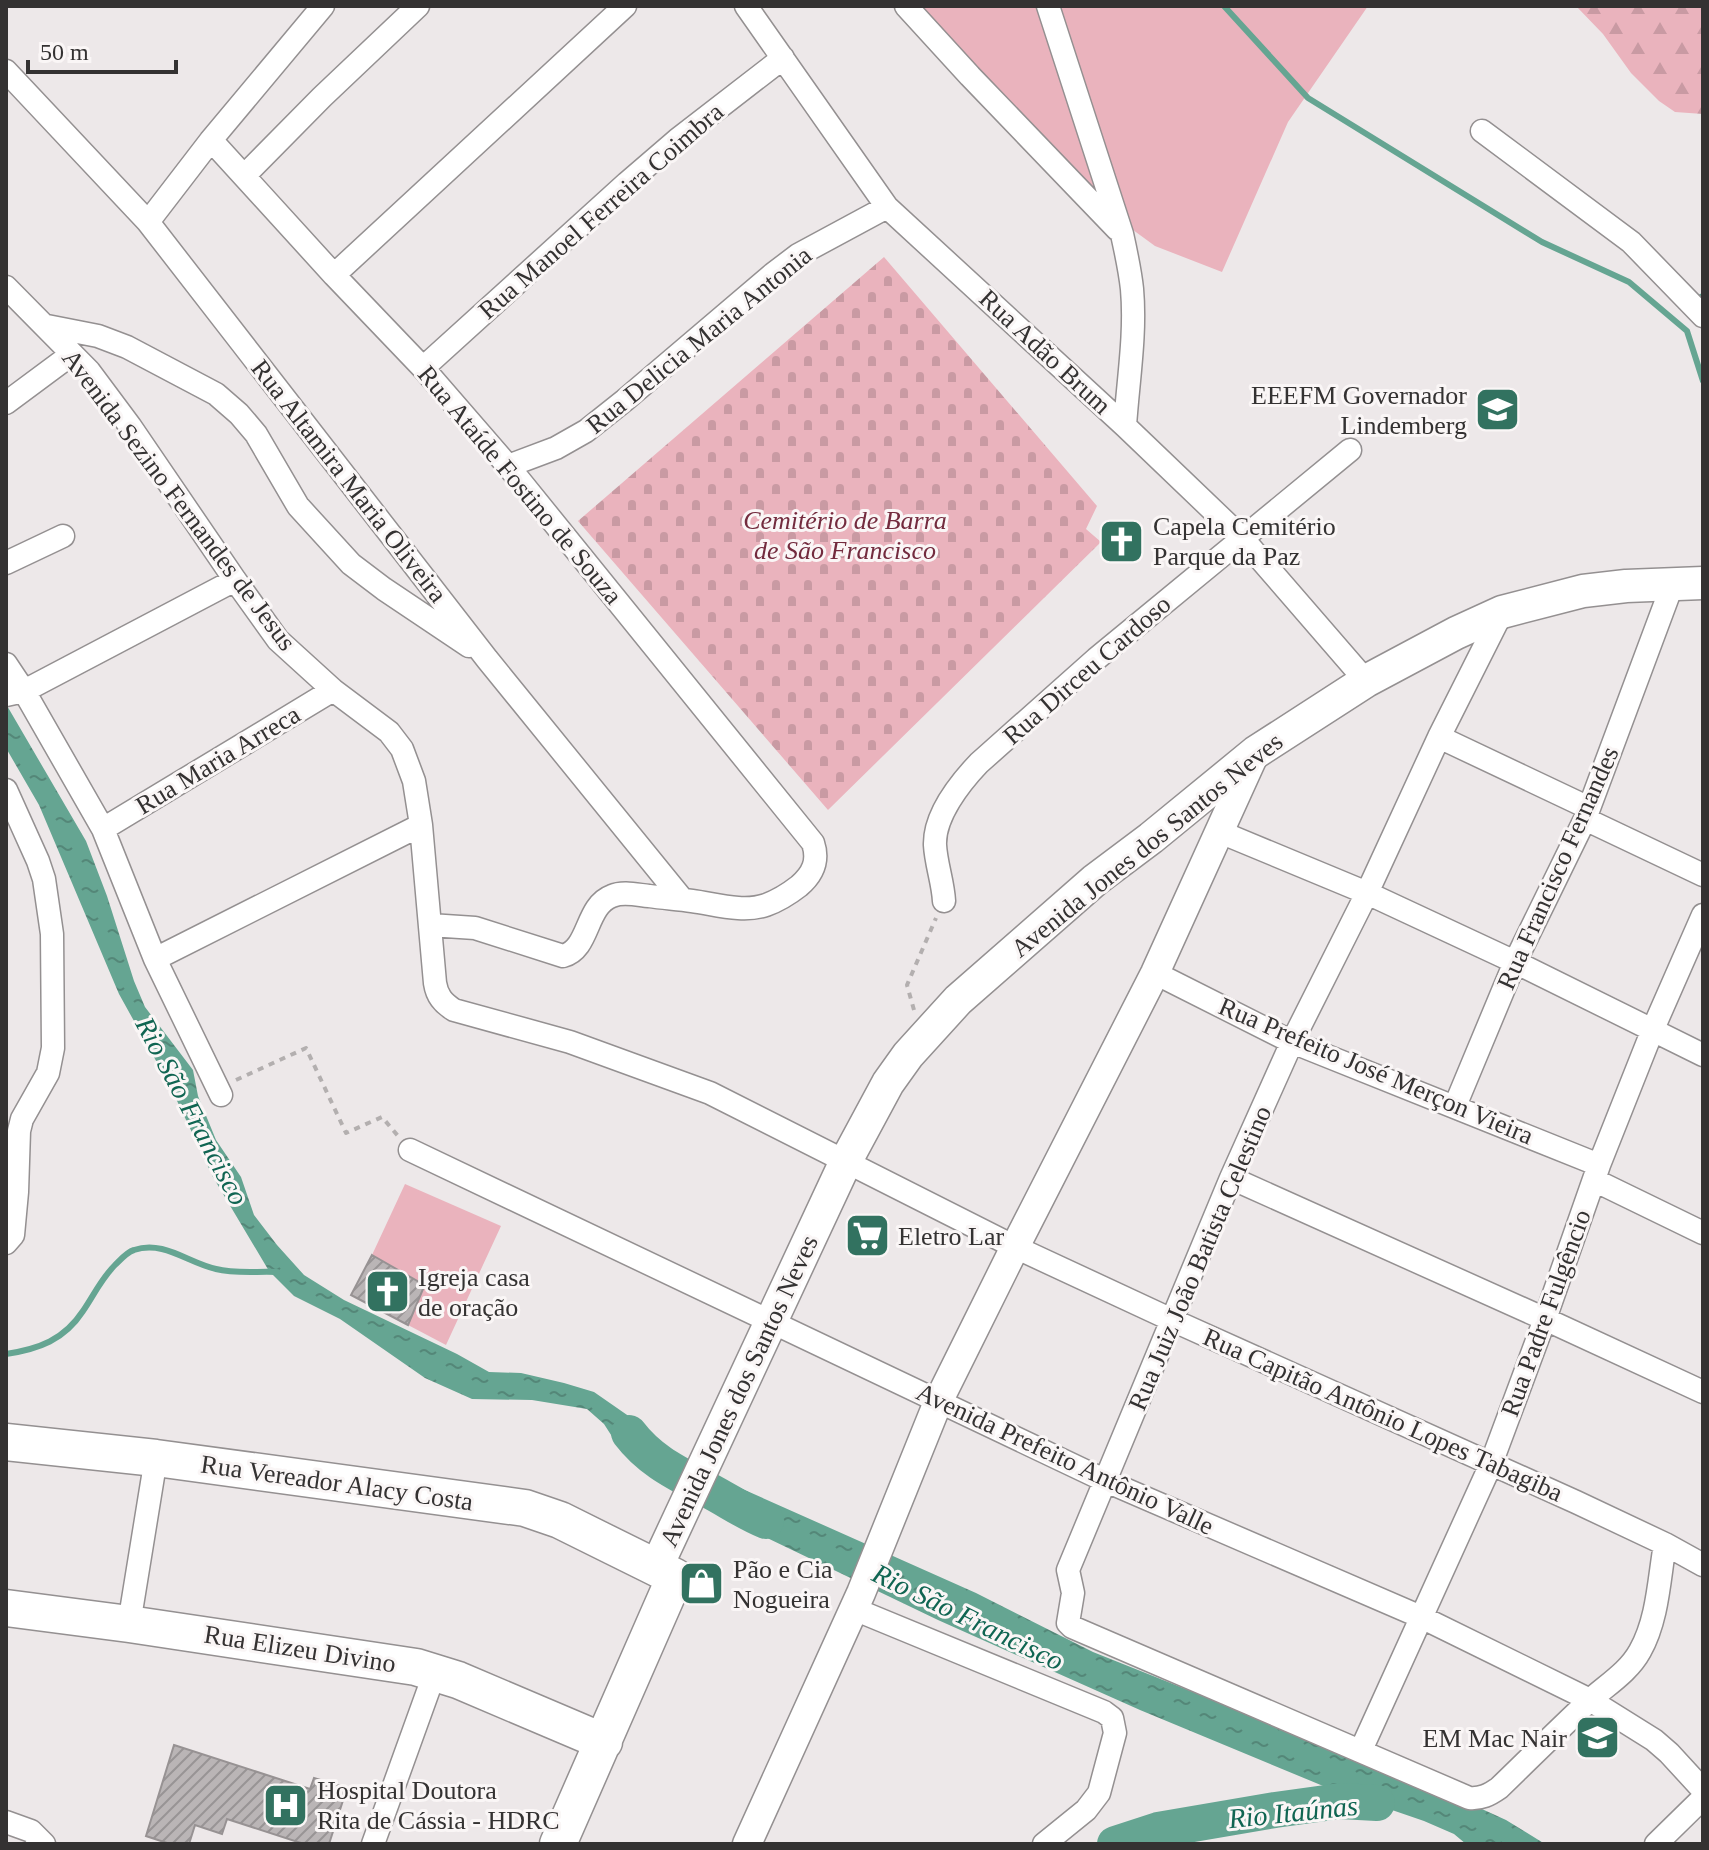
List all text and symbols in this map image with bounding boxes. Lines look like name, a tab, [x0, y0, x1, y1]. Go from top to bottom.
scale bar	[28, 24, 176, 74]
text: 50 m	[40, 39, 89, 65]
street label: Rua Manoel Ferreira Coimbra	[473, 97, 729, 325]
street label: Rua Delicia Maria Antonia	[581, 240, 818, 440]
street label: Rua Adão Brum	[973, 284, 1117, 420]
street label: Avenida Sezino Fernandes de Jesus	[56, 344, 302, 656]
street label: Rua Altamira Maria Oliveira	[245, 354, 453, 608]
street label: Rua Ataíde Fostino de Souza	[412, 360, 628, 610]
place label: EEEFM Governador Lindemberg	[1251, 381, 1467, 440]
school or university icon: EEEFM Governador Lindemberg	[1474, 386, 1522, 434]
park label: Cemitério de Barra de São Francisco	[743, 506, 947, 565]
place label: Capela Cemitério Parque da Paz	[1153, 512, 1336, 571]
church icon: Capela Cemitério Parque da Paz	[1098, 517, 1146, 565]
street label: Rua Dirceu Cardoso	[997, 589, 1177, 751]
street label: Rua Maria Arreca	[131, 699, 306, 820]
street label: Avenida Jones dos Santos Neves	[1006, 727, 1288, 963]
street label: Rua Francisco Fernandes	[1491, 742, 1625, 994]
street label: Rua Prefeito José Merçon Vieira	[1214, 991, 1538, 1151]
water label: Rio São Francisco	[129, 1011, 255, 1210]
street label: Rua Juiz João Batista Celestino	[1123, 1101, 1277, 1415]
street label: Rua Padre Fulgêncio	[1495, 1206, 1597, 1420]
supermarket icon: Eletro Lar	[843, 1212, 891, 1260]
place label: Eletro Lar	[898, 1222, 1004, 1251]
street label: Avenida Jones dos Santos Neves	[654, 1231, 824, 1551]
place label: Igreja casa de oração	[418, 1263, 530, 1322]
church icon: Igreja casa de oração	[363, 1268, 411, 1316]
street label: Rua Capitão Antônio Lopes Tabagiba	[1199, 1322, 1568, 1508]
street label: Avenida Prefeito Antônio Valle	[912, 1377, 1218, 1541]
street label: Rua Vereador Alacy Costa	[199, 1450, 475, 1517]
place label: Pão e Cia Nogueira	[733, 1555, 833, 1614]
water label: Rio São Francisco	[867, 1557, 1068, 1677]
shop icon: Pão e Cia Nogueira	[678, 1560, 726, 1608]
street label: Rua Elizeu Divino	[202, 1620, 398, 1678]
school or university icon: EM Mac Nair	[1574, 1714, 1622, 1762]
place label: EM Mac Nair	[1423, 1724, 1567, 1753]
place label: Hospital Doutora Rita de Cássia - HDRC	[317, 1776, 560, 1835]
hospital icon: Hospital Doutora Rita de Cássia - HDRC	[262, 1781, 310, 1829]
water label: Rio Itaúnas	[1226, 1790, 1359, 1834]

